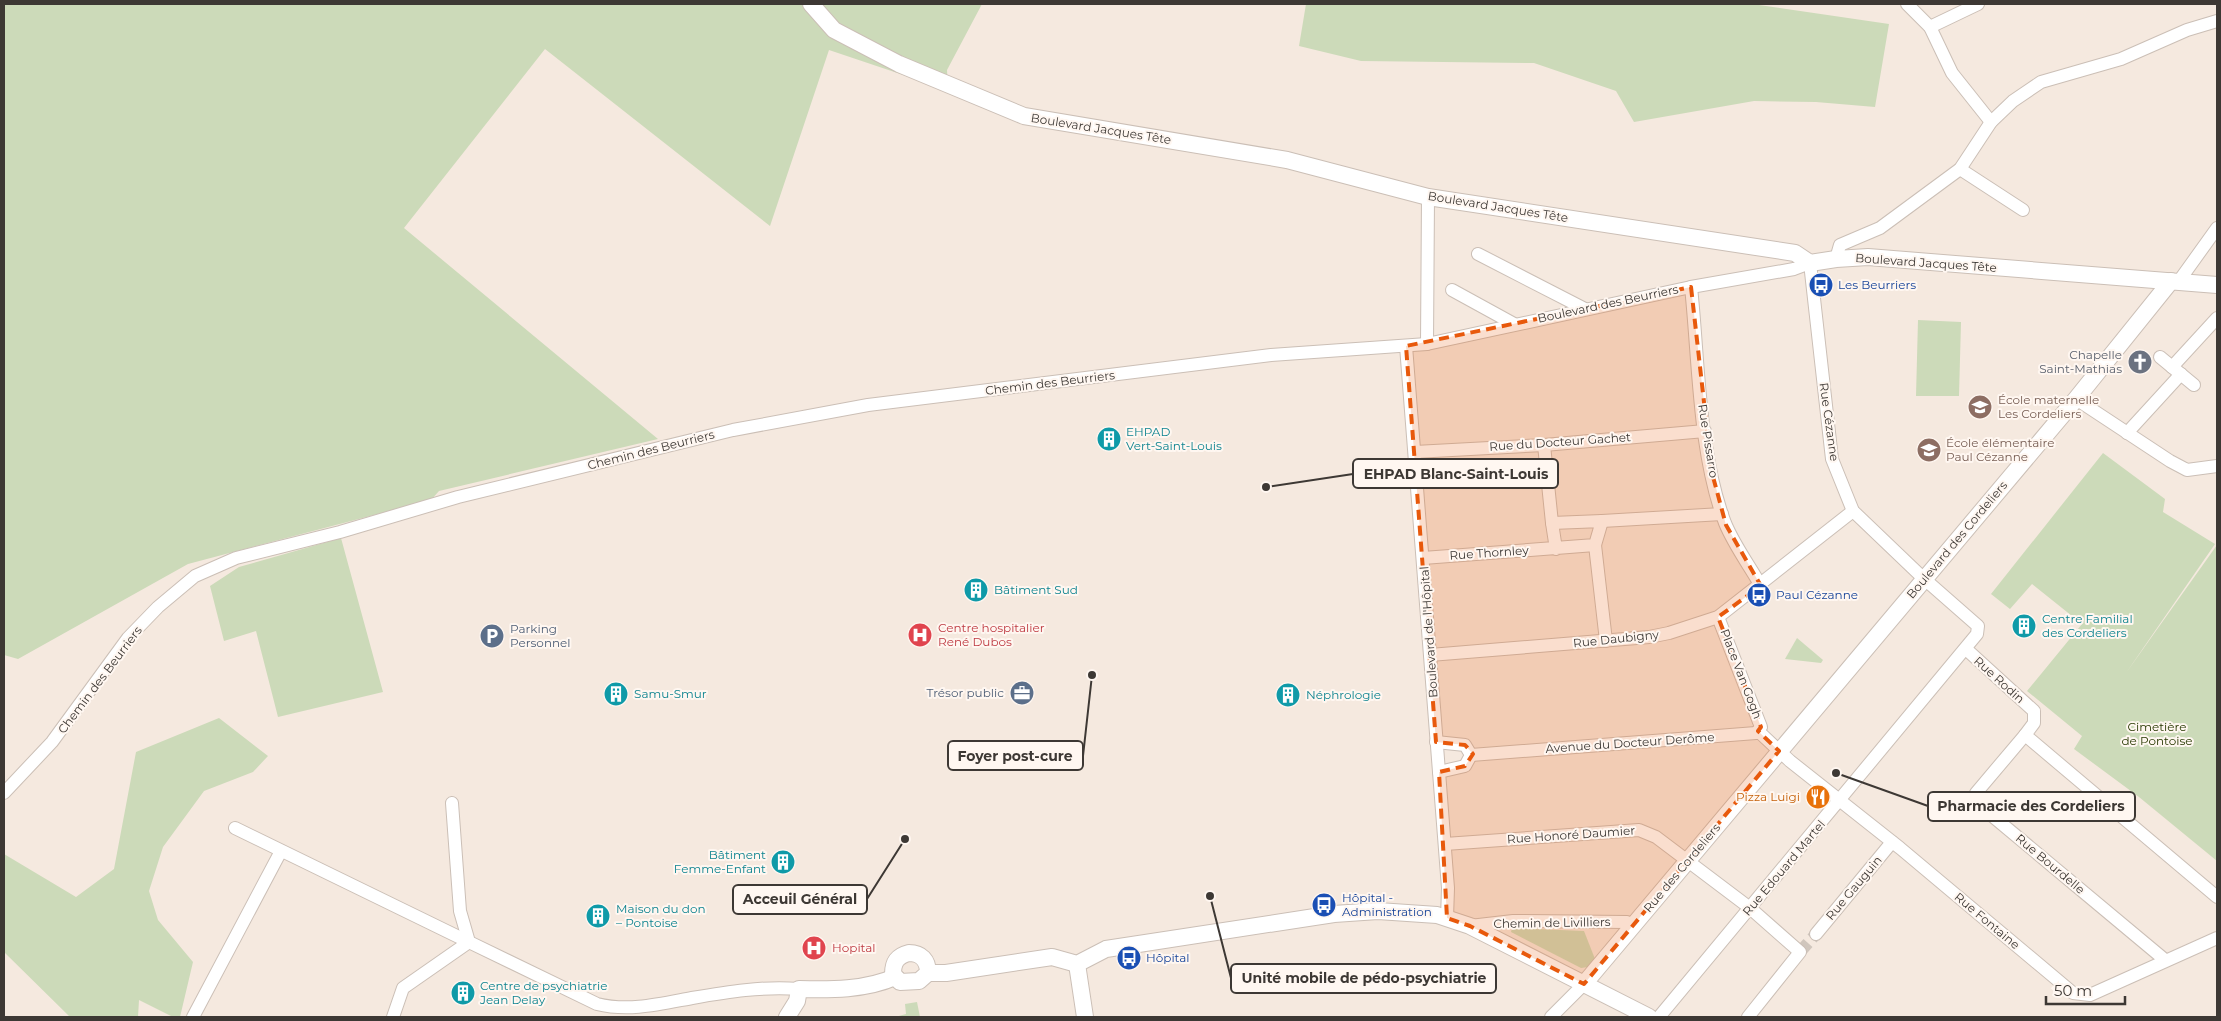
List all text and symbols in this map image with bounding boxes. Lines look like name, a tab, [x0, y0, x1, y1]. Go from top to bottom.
street label: Boulevard Jacques Tête	[1030, 110, 1172, 147]
street label: Boulevard Jacques Tête	[1427, 188, 1569, 225]
street label: Boulevard Jacques Tête	[1855, 250, 1997, 275]
bus stop icon: Les Beurriers	[1808, 272, 1834, 298]
place label: Les Beurriers	[1838, 277, 1916, 292]
street label: Boulevard des Beurriers	[1536, 281, 1680, 326]
place label: Chapelle Saint-Mathias	[2039, 347, 2122, 376]
church icon: Chapelle Saint-Mathias	[2127, 349, 2153, 375]
street label: Chemin des Beurriers	[984, 367, 1116, 398]
street label: Rue Cézanne	[1817, 382, 1842, 462]
place label: École maternelle Les Cordeliers	[1998, 392, 2099, 421]
school or university icon: École maternelle Les Cordeliers	[1967, 394, 1993, 420]
street label: Rue Pissarro	[1695, 403, 1722, 479]
place label: EHPAD Vert-Saint-Louis	[1126, 424, 1222, 453]
street label: Chemin des Beurriers	[586, 426, 716, 473]
building icon: EHPAD Vert-Saint-Louis	[1096, 426, 1122, 452]
street label: Rue du Docteur Gachet	[1489, 429, 1631, 454]
place label: École élémentaire Paul Cézanne	[1946, 435, 2054, 464]
school or university icon: École élémentaire Paul Cézanne	[1916, 437, 1942, 463]
callout: EHPAD Blanc-Saint-Louis	[1353, 459, 1558, 488]
text: EHPAD Blanc-Saint-Louis	[1364, 465, 1549, 483]
street label: Boulevard des Cordeliers	[1903, 478, 2010, 602]
street label: Rue Thornley	[1449, 542, 1530, 563]
street label: Boulevard de l'Hôpital	[1416, 566, 1441, 698]
building icon: Bâtiment Sud	[963, 577, 989, 603]
place label: Bâtiment Sud	[994, 582, 1078, 597]
bus stop icon: Paul Cézanne	[1746, 582, 1772, 608]
place label: Paul Cézanne	[1776, 587, 1858, 602]
place label: Centre Familial des Cordeliers	[2042, 611, 2133, 640]
building icon: Centre Familial des Cordeliers	[2011, 613, 2037, 639]
place label: Centre hospitalier René Dubos	[938, 620, 1045, 649]
place label: Parking Personnel	[510, 621, 571, 650]
hospital icon: Centre hospitalier René Dubos	[907, 622, 933, 648]
street label: Chemin des Beurriers	[54, 623, 145, 736]
parking icon: Parking Personnel	[479, 623, 505, 649]
street label: Rue Daubigny	[1572, 626, 1660, 650]
street label: Place Van Gogh	[1717, 627, 1766, 721]
street label: Rue Rodin	[1971, 653, 2028, 706]
office icon: Trésor public	[1009, 680, 1035, 706]
building icon: Samu-Smur	[603, 681, 629, 707]
building icon: Néphrologie	[1275, 682, 1301, 708]
place label: Trésor public	[926, 685, 1004, 700]
place label: Samu-Smur	[634, 686, 707, 701]
place label: Néphrologie	[1306, 687, 1381, 702]
park label: Cimetière de Pontoise	[2121, 719, 2193, 748]
street label: Avenue du Docteur Derôme	[1545, 729, 1715, 756]
callout: Foyer post-cure	[948, 741, 1083, 770]
text: Foyer post-cure	[957, 747, 1073, 765]
restaurant icon: Pizza Luigi	[1805, 784, 1831, 810]
place label: Pizza Luigi	[1736, 789, 1800, 804]
callout: Pharmacie des Cordeliers	[1928, 792, 2135, 821]
text: Pharmacie des Cordeliers	[1937, 797, 2125, 815]
street label: Rue Edouard Martel	[1739, 817, 1828, 919]
street label: Rue des Cordeliers	[1640, 820, 1723, 915]
street label: Rue Honoré Daumier	[1507, 823, 1636, 846]
street label: Rue Bourdelle	[2013, 830, 2088, 897]
place label: Bâtiment Femme-Enfant	[674, 847, 766, 876]
building icon: Bâtiment Femme-Enfant	[770, 849, 796, 875]
street label: Rue Gauguin	[1822, 853, 1885, 923]
callout: Acceuil Général	[733, 885, 867, 914]
street label: Rue Fontaine	[1952, 889, 2023, 952]
text: Acceuil Général	[742, 890, 857, 908]
place label: Hôpital - Administration	[1342, 890, 1432, 919]
bus stop icon: Hôpital - Administration	[1311, 892, 1337, 918]
place label: Maison du don – Pontoise	[616, 901, 706, 930]
building icon: Maison du don – Pontoise	[585, 903, 611, 929]
street label: Chemin de Livilliers	[1493, 914, 1611, 931]
hospital icon: Hopital	[801, 935, 827, 961]
place label: Hopital	[832, 940, 875, 955]
bus stop icon: Hôpital	[1116, 945, 1142, 971]
place label: Hôpital	[1146, 950, 1189, 965]
callout: Unité mobile de pédo-psychiatrie	[1231, 964, 1496, 993]
text: Unité mobile de pédo-psychiatrie	[1242, 969, 1487, 987]
scale bar	[2046, 974, 2125, 1006]
place label: Centre de psychiatrie Jean Delay	[479, 978, 608, 1007]
building icon: Centre de psychiatrie Jean Delay	[450, 980, 476, 1006]
text: 50 m	[2054, 981, 2092, 1000]

